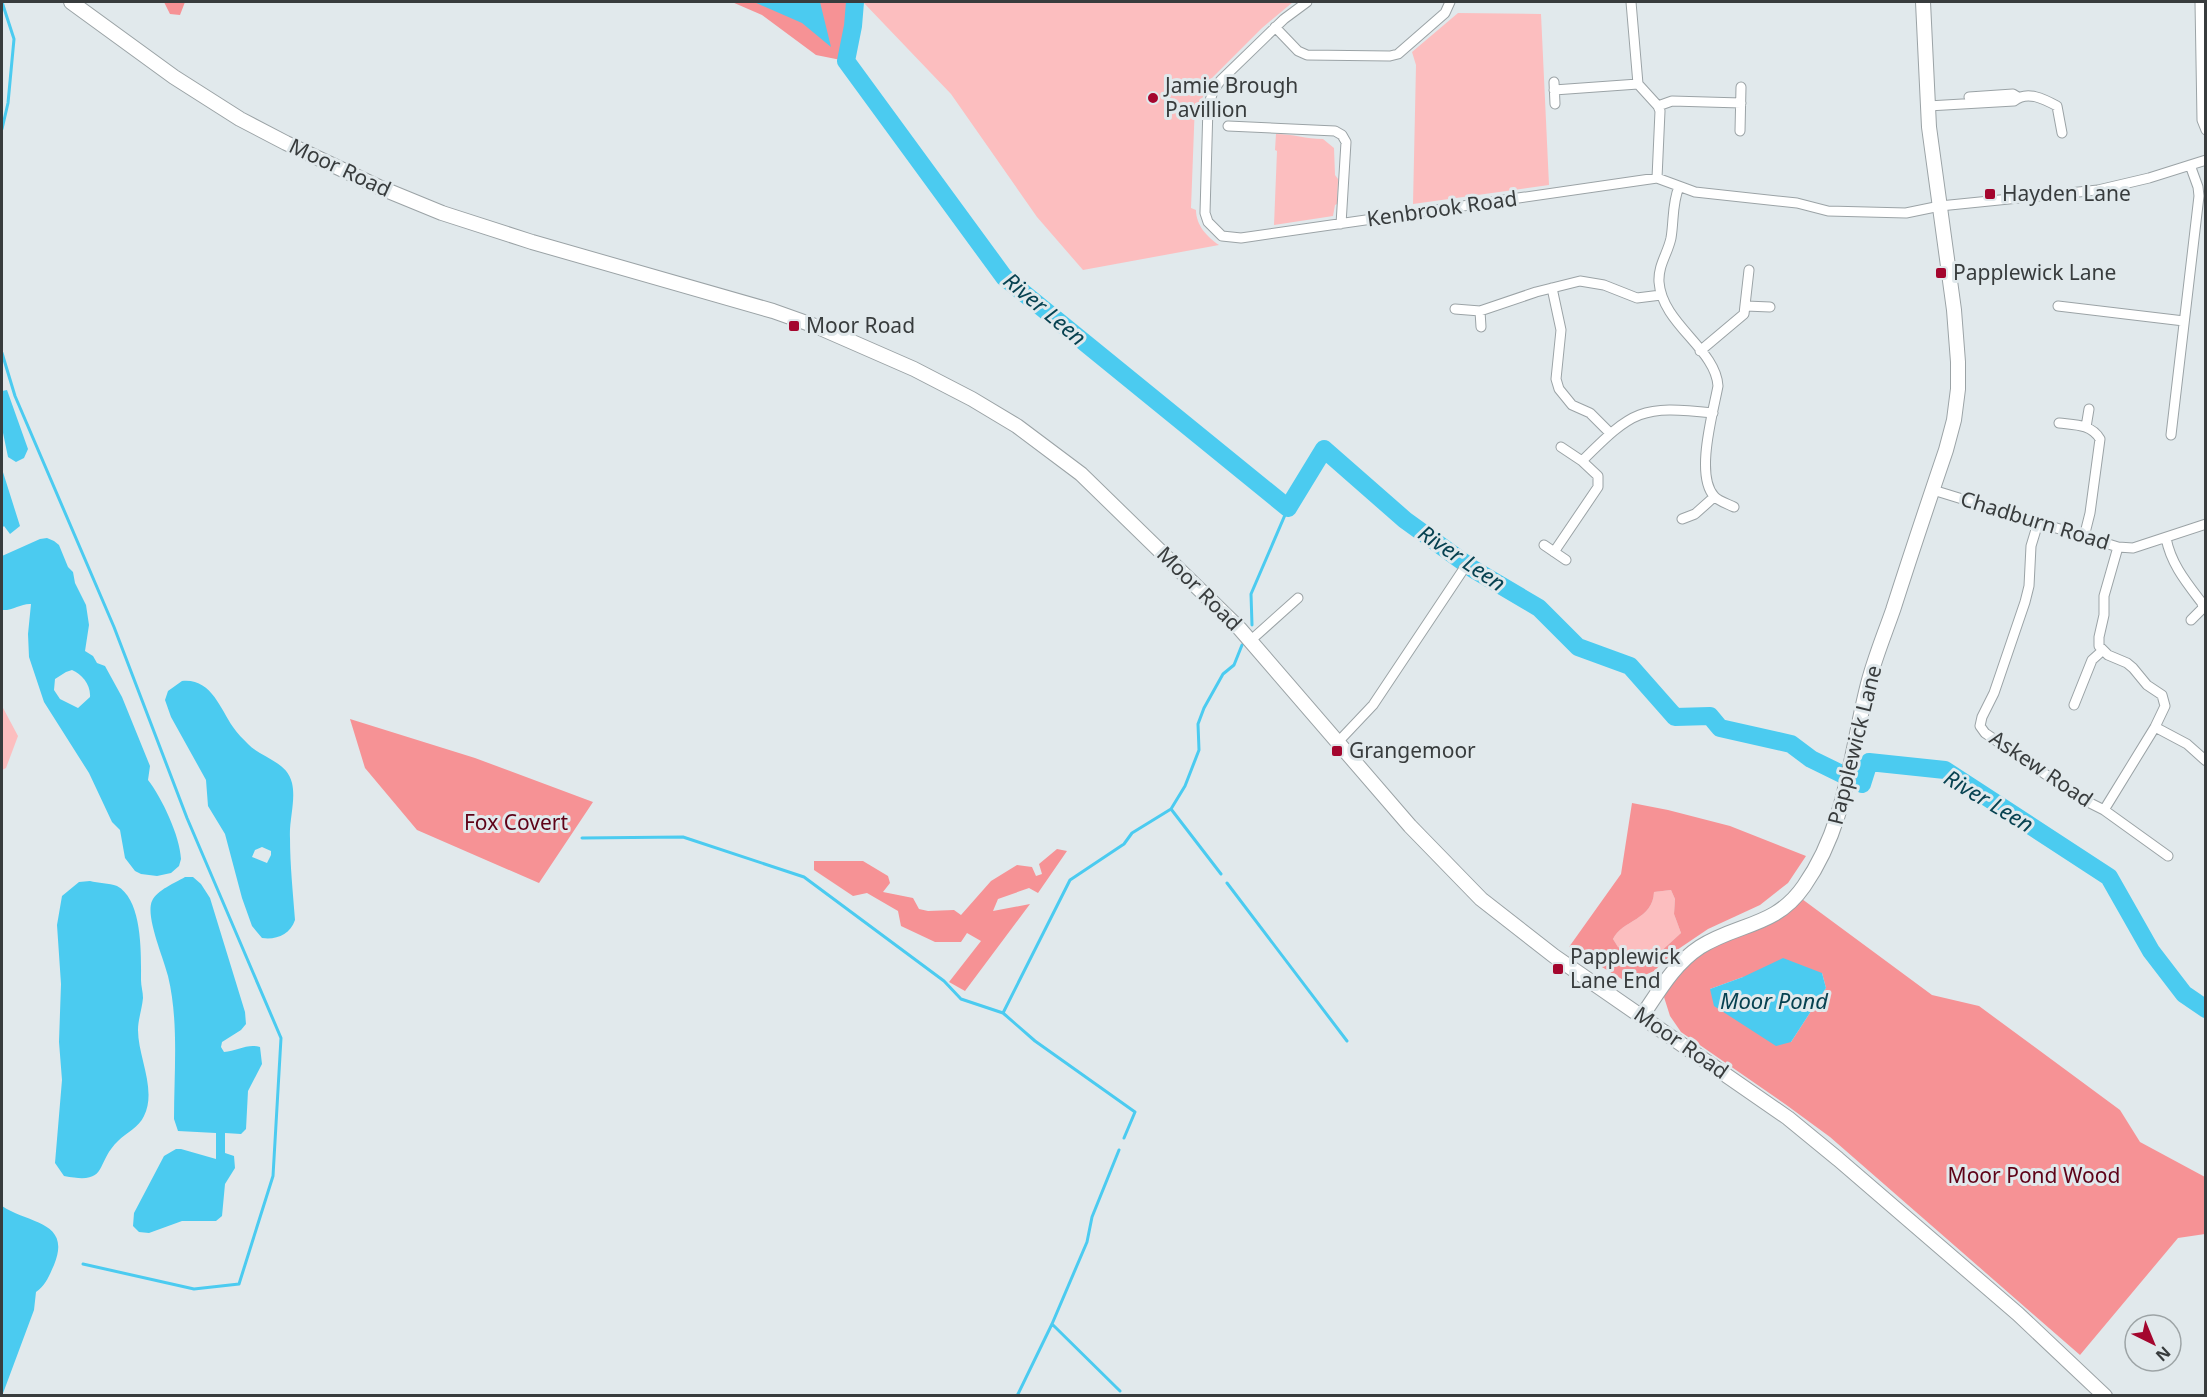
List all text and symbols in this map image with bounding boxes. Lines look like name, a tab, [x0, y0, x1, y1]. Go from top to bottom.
place label: Jamie Brough Pavillion	[1163, 71, 1298, 123]
marker: Jamie Brough Pavillion	[1146, 91, 1160, 105]
street label: Moor Road	[285, 131, 396, 203]
place label: Hayden Lane	[2002, 179, 2131, 207]
street label: Kenbrook Road	[1365, 184, 1519, 232]
marker: Hayden Lane	[1983, 187, 1997, 201]
place label: Papplewick Lane	[1953, 258, 2116, 286]
water label: River Leen	[998, 265, 1093, 352]
marker: Papplewick Lane	[1934, 266, 1948, 280]
place label: Moor Road	[806, 311, 915, 339]
marker: Moor Road	[787, 319, 801, 333]
street label: Chadburn Road	[1957, 484, 2113, 556]
water label: River Leen	[1413, 517, 1512, 597]
street label: Moor Road	[1151, 540, 1248, 637]
street label: Papplewick Lane	[1821, 662, 1887, 827]
street label: Askew Road	[1985, 723, 2099, 813]
place label: Grangemoor	[1349, 736, 1476, 764]
marker: Grangemoor	[1330, 744, 1344, 758]
water label: River Leen	[1939, 762, 2040, 839]
park label: Fox Covert	[464, 808, 568, 836]
place label: Papplewick Lane End	[1570, 942, 1681, 994]
marker: Papplewick Lane End	[1551, 962, 1565, 976]
water label: Moor Pond	[1720, 985, 1829, 1015]
street label: Moor Road	[1629, 999, 1734, 1085]
park label: Moor Pond Wood	[1948, 1161, 2120, 1189]
north arrow	[2123, 1313, 2183, 1373]
text: N	[2151, 1341, 2175, 1366]

